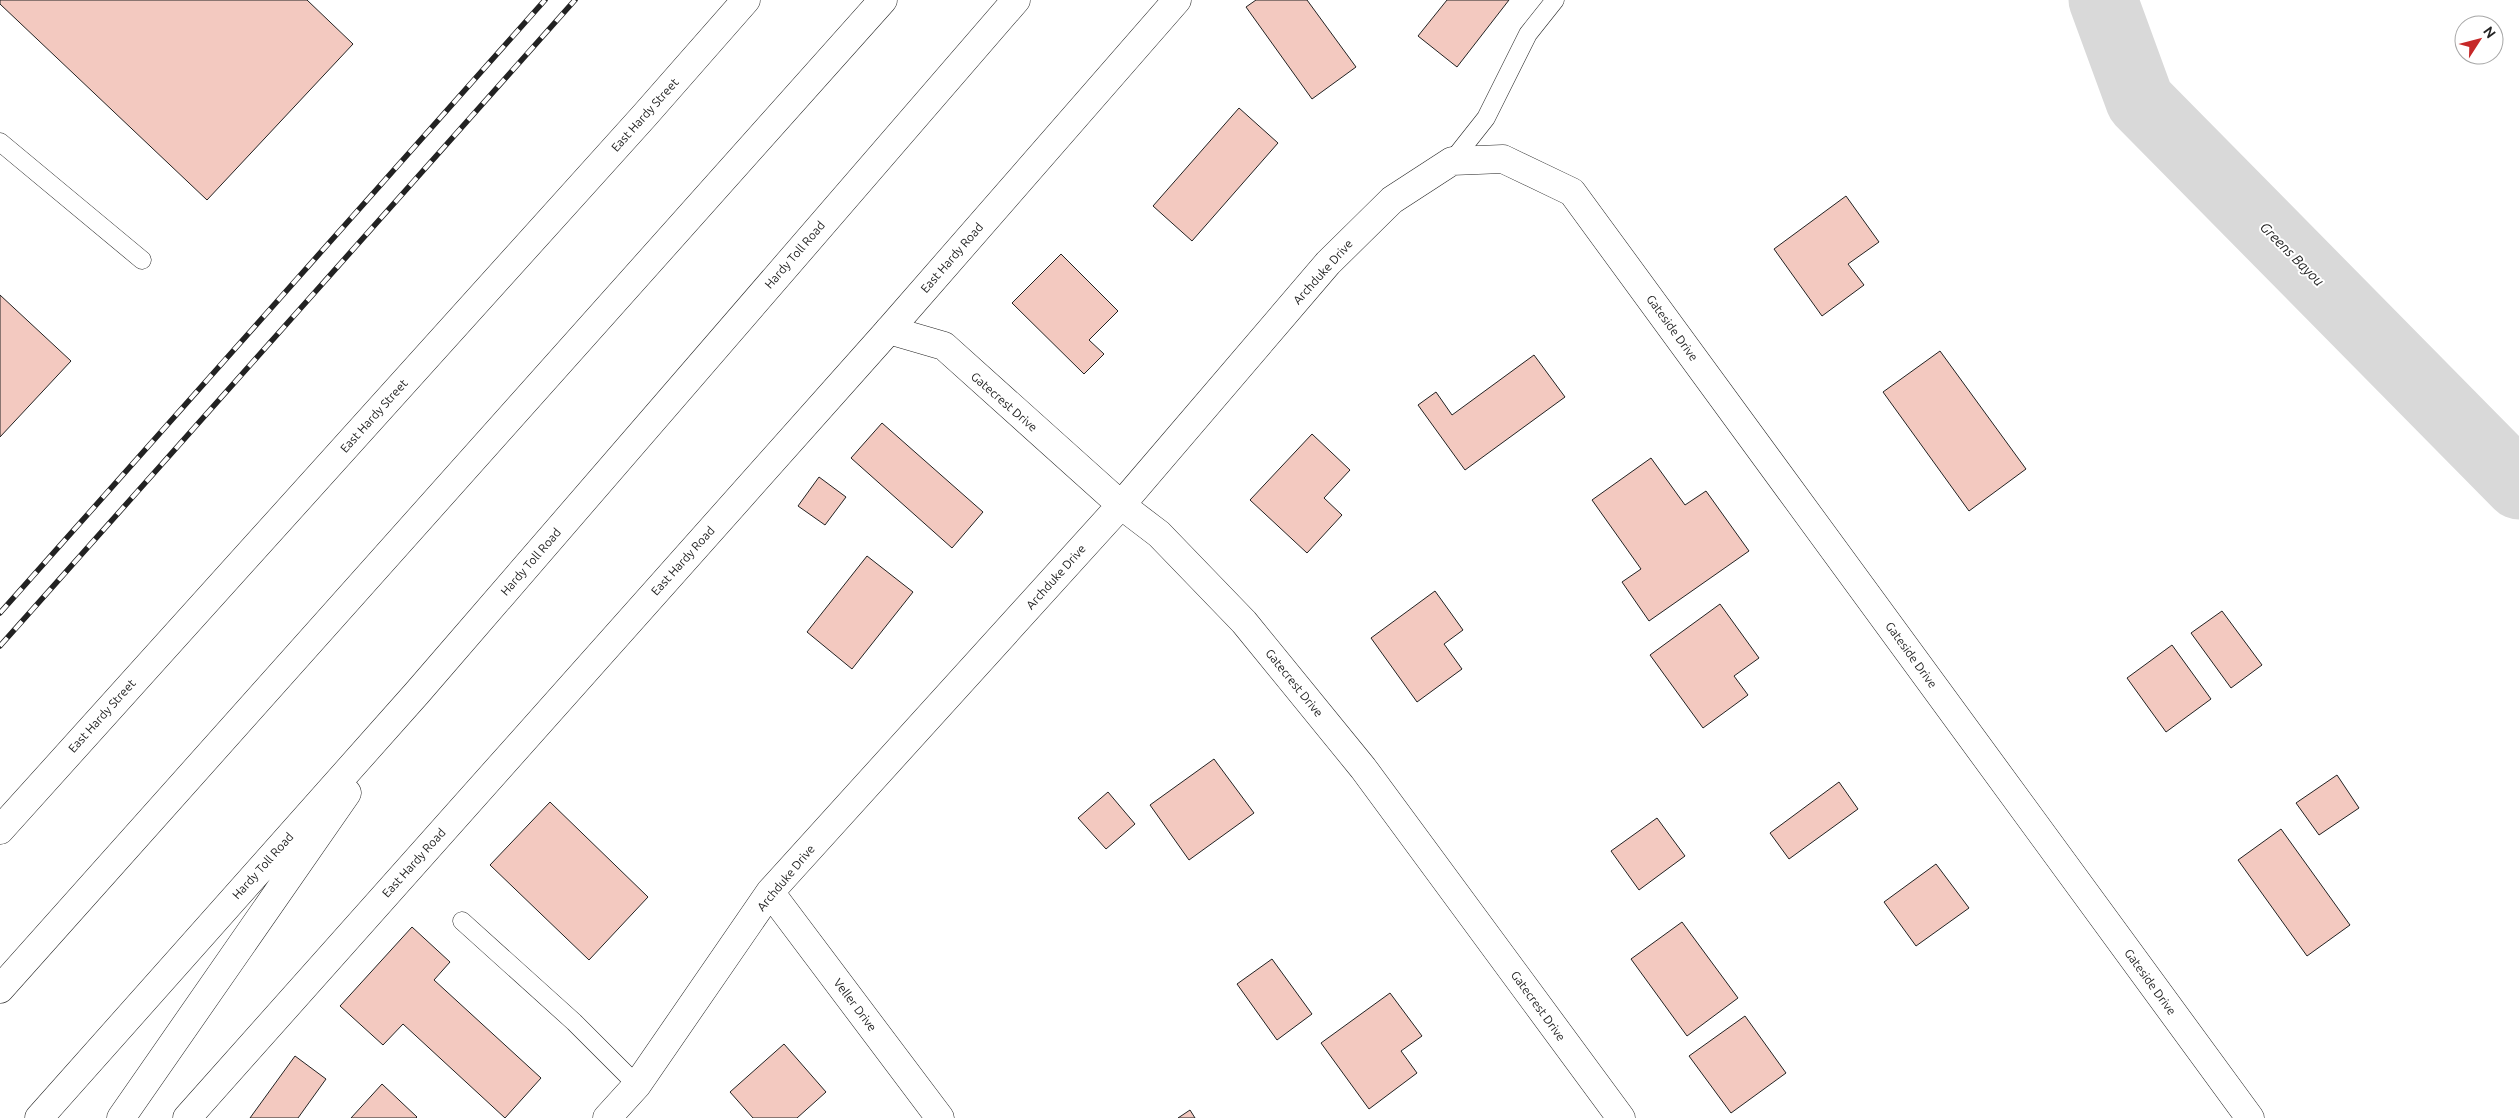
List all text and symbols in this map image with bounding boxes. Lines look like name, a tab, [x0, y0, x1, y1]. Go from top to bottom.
north arrow	[2454, 15, 2504, 65]
text: N	[2480, 23, 2499, 41]
street label: East Hardy Street	[608, 75, 681, 154]
street label: Hardy Toll Road	[762, 219, 827, 291]
water label: Greens Bayou	[2257, 219, 2327, 289]
street label: East Hardy Road	[918, 220, 985, 295]
street label: Archduke Drive	[1290, 237, 1355, 307]
street label: Gateside Drive	[1644, 292, 1701, 363]
street label: Gatecrest Drive	[969, 369, 1040, 434]
street label: East Hardy Street	[337, 376, 410, 455]
street label: East Hardy Road	[648, 524, 717, 598]
street label: Hardy Toll Road	[498, 526, 563, 598]
street label: Archduke Drive	[1023, 542, 1088, 612]
street label: Gateside Drive	[1883, 619, 1940, 690]
street label: Gatecrest Drive	[1263, 646, 1326, 719]
street label: East Hardy Street	[65, 676, 138, 755]
street label: East Hardy Road	[379, 826, 448, 900]
street label: Hardy Toll Road	[230, 830, 296, 901]
street label: Archduke Drive	[754, 842, 817, 913]
street label: Gateside Drive	[2122, 946, 2179, 1017]
street label: Gatecrest Drive	[1509, 968, 1568, 1043]
street label: Veller Drive	[831, 976, 879, 1034]

